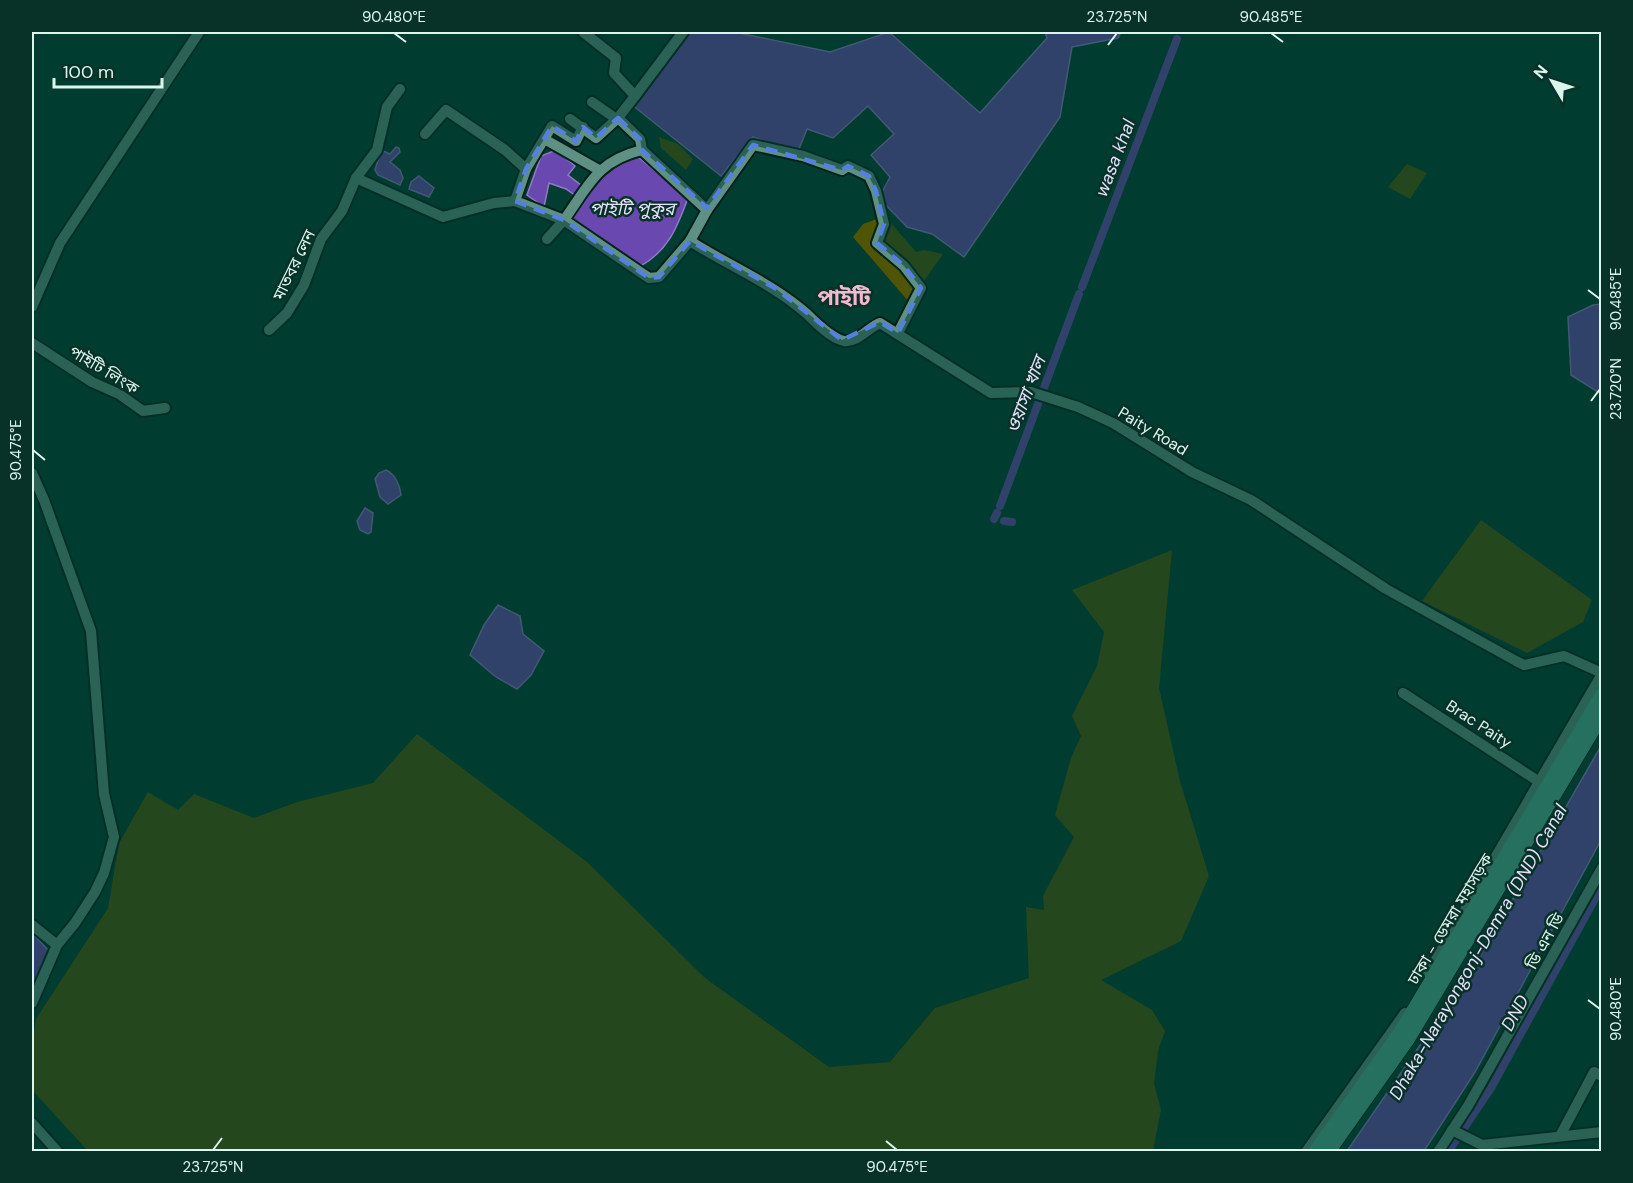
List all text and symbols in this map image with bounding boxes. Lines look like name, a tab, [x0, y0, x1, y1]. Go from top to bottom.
text: 90.480°E	[362, 7, 426, 27]
text: 23.725°N	[1087, 7, 1147, 27]
text: 90.485°E	[1239, 7, 1303, 27]
scale bar	[54, 51, 162, 89]
north arrow	[1522, 51, 1582, 111]
text: 100 m	[63, 60, 114, 84]
text: N	[1529, 61, 1553, 83]
water label: wasa khal	[1089, 115, 1141, 200]
water label: পাইটি পুকুর	[589, 197, 678, 221]
street label: মাতবর লেন	[268, 226, 320, 305]
text: 90.485°E	[1606, 267, 1626, 331]
district label: পাইটি	[817, 283, 871, 312]
street label: পাইটি লিংক	[65, 341, 144, 399]
water label: ওয়াসা খাল	[1000, 350, 1053, 437]
text: 23.720°N	[1606, 358, 1626, 420]
street label: Paity Road	[1114, 402, 1192, 460]
text: 90.475°E	[6, 419, 26, 481]
street label: Brac Paity	[1442, 695, 1516, 753]
water label: Dhaka-Narayongonj-Demra (DND) Canal	[1384, 801, 1572, 1103]
street label: ঢাকা - ডেমরা মহাসড়ক	[1402, 849, 1498, 989]
street label: ডি এন ডি	[1521, 909, 1569, 974]
text: 90.480°E	[1606, 977, 1626, 1041]
water label: DND	[1496, 991, 1534, 1035]
text: 23.725°N	[183, 1157, 243, 1177]
text: 90.475°E	[866, 1157, 928, 1177]

